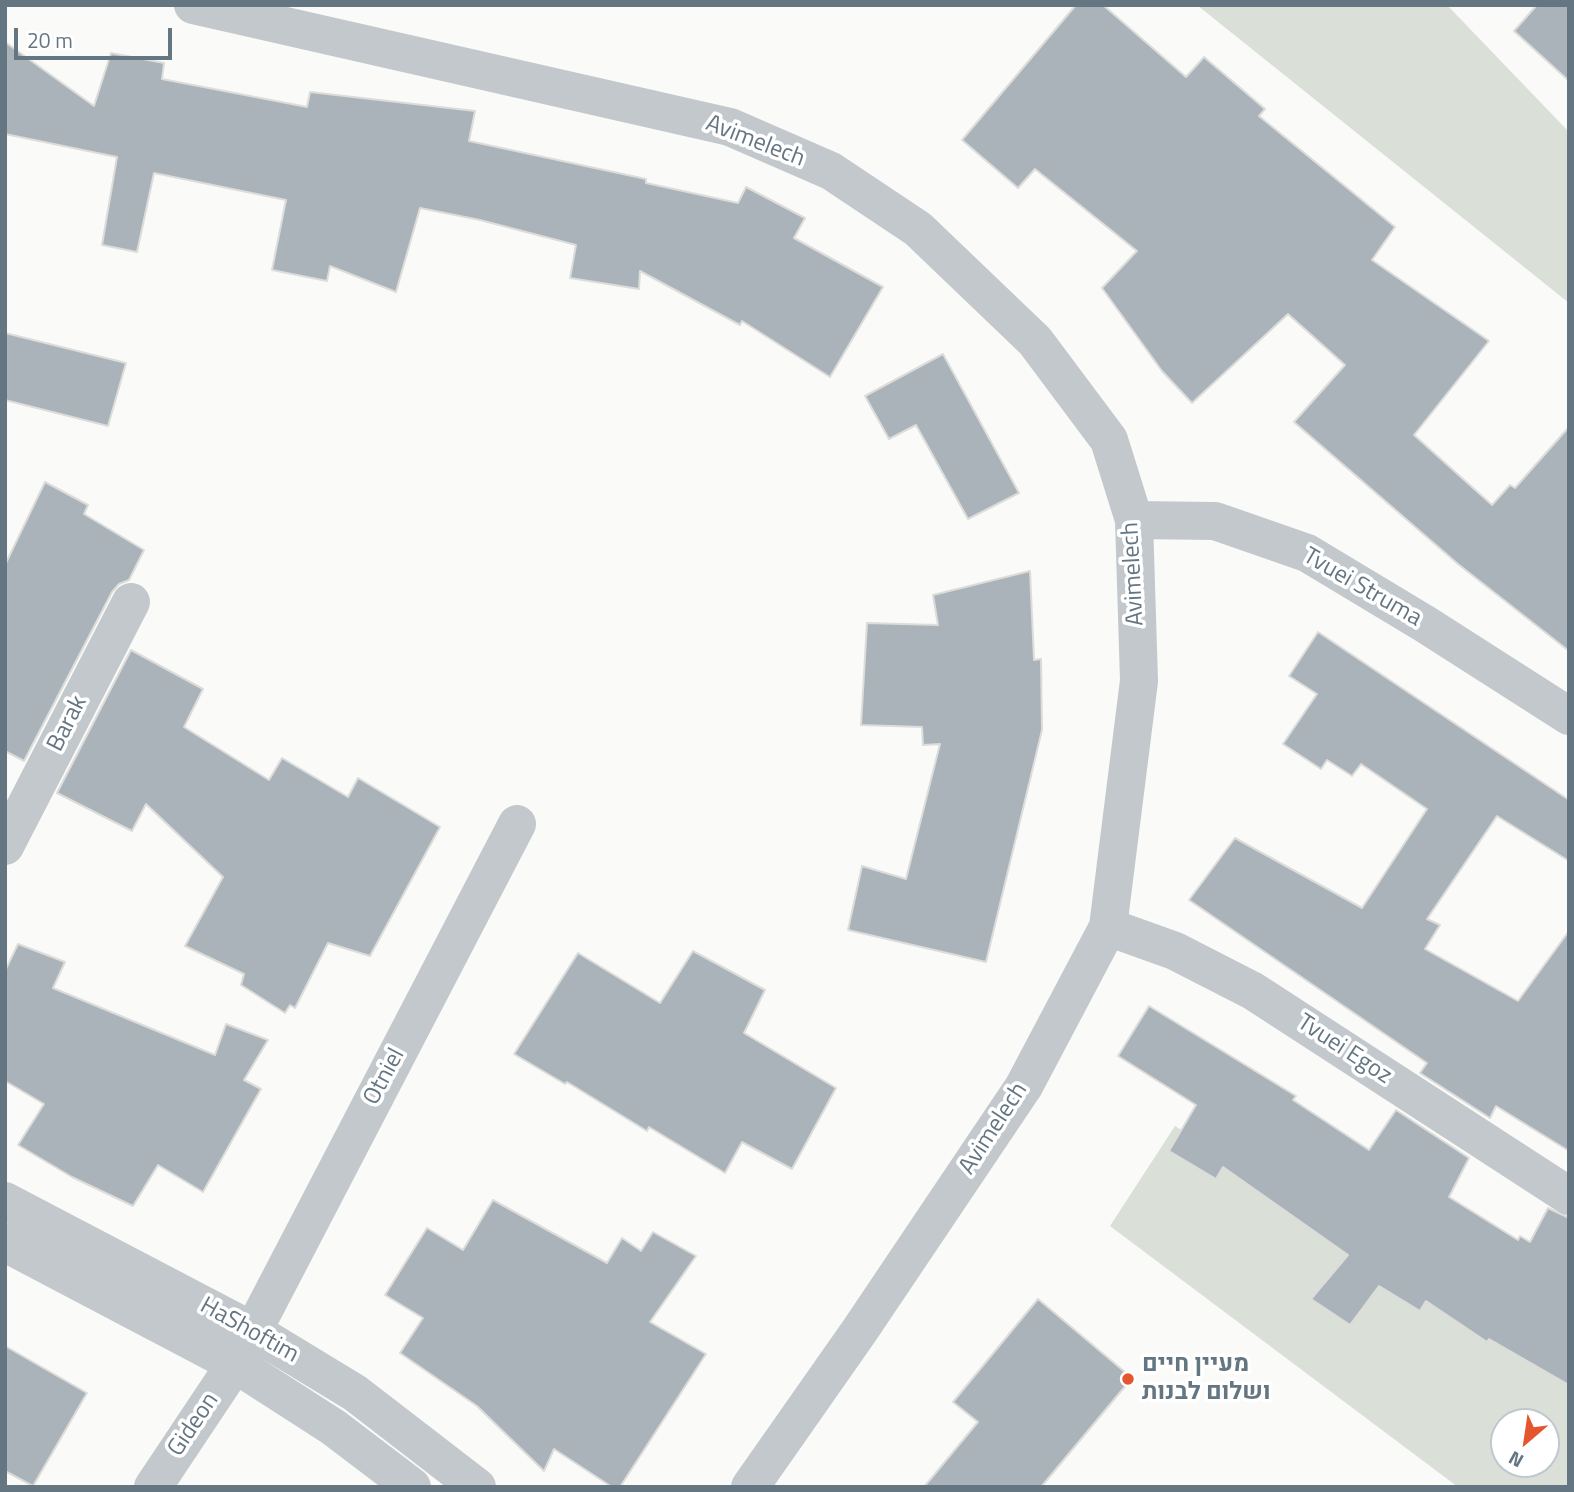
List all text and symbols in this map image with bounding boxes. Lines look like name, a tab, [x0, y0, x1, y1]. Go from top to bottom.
scale bar	[18, 14, 175, 58]
text: 20 m	[27, 24, 73, 56]
street label: Avimelech	[701, 110, 809, 174]
street label: Avimelech	[1117, 521, 1151, 627]
street label: Tvuei Struma	[1298, 542, 1426, 634]
street label: Barak	[42, 691, 94, 757]
street label: Tvuei Egoz	[1291, 1009, 1397, 1091]
street label: Otniel	[358, 1044, 412, 1110]
street label: Avimelech	[954, 1078, 1034, 1180]
street label: HaShoftim	[195, 1292, 303, 1370]
place label: מעיין חיים ושלום לבנות	[1142, 1351, 1271, 1407]
marker: מעיין חיים ושלום לבנות	[1120, 1371, 1136, 1387]
street label: Gideon	[162, 1388, 226, 1462]
north arrow	[1490, 1408, 1560, 1478]
text: N	[1503, 1444, 1528, 1476]

